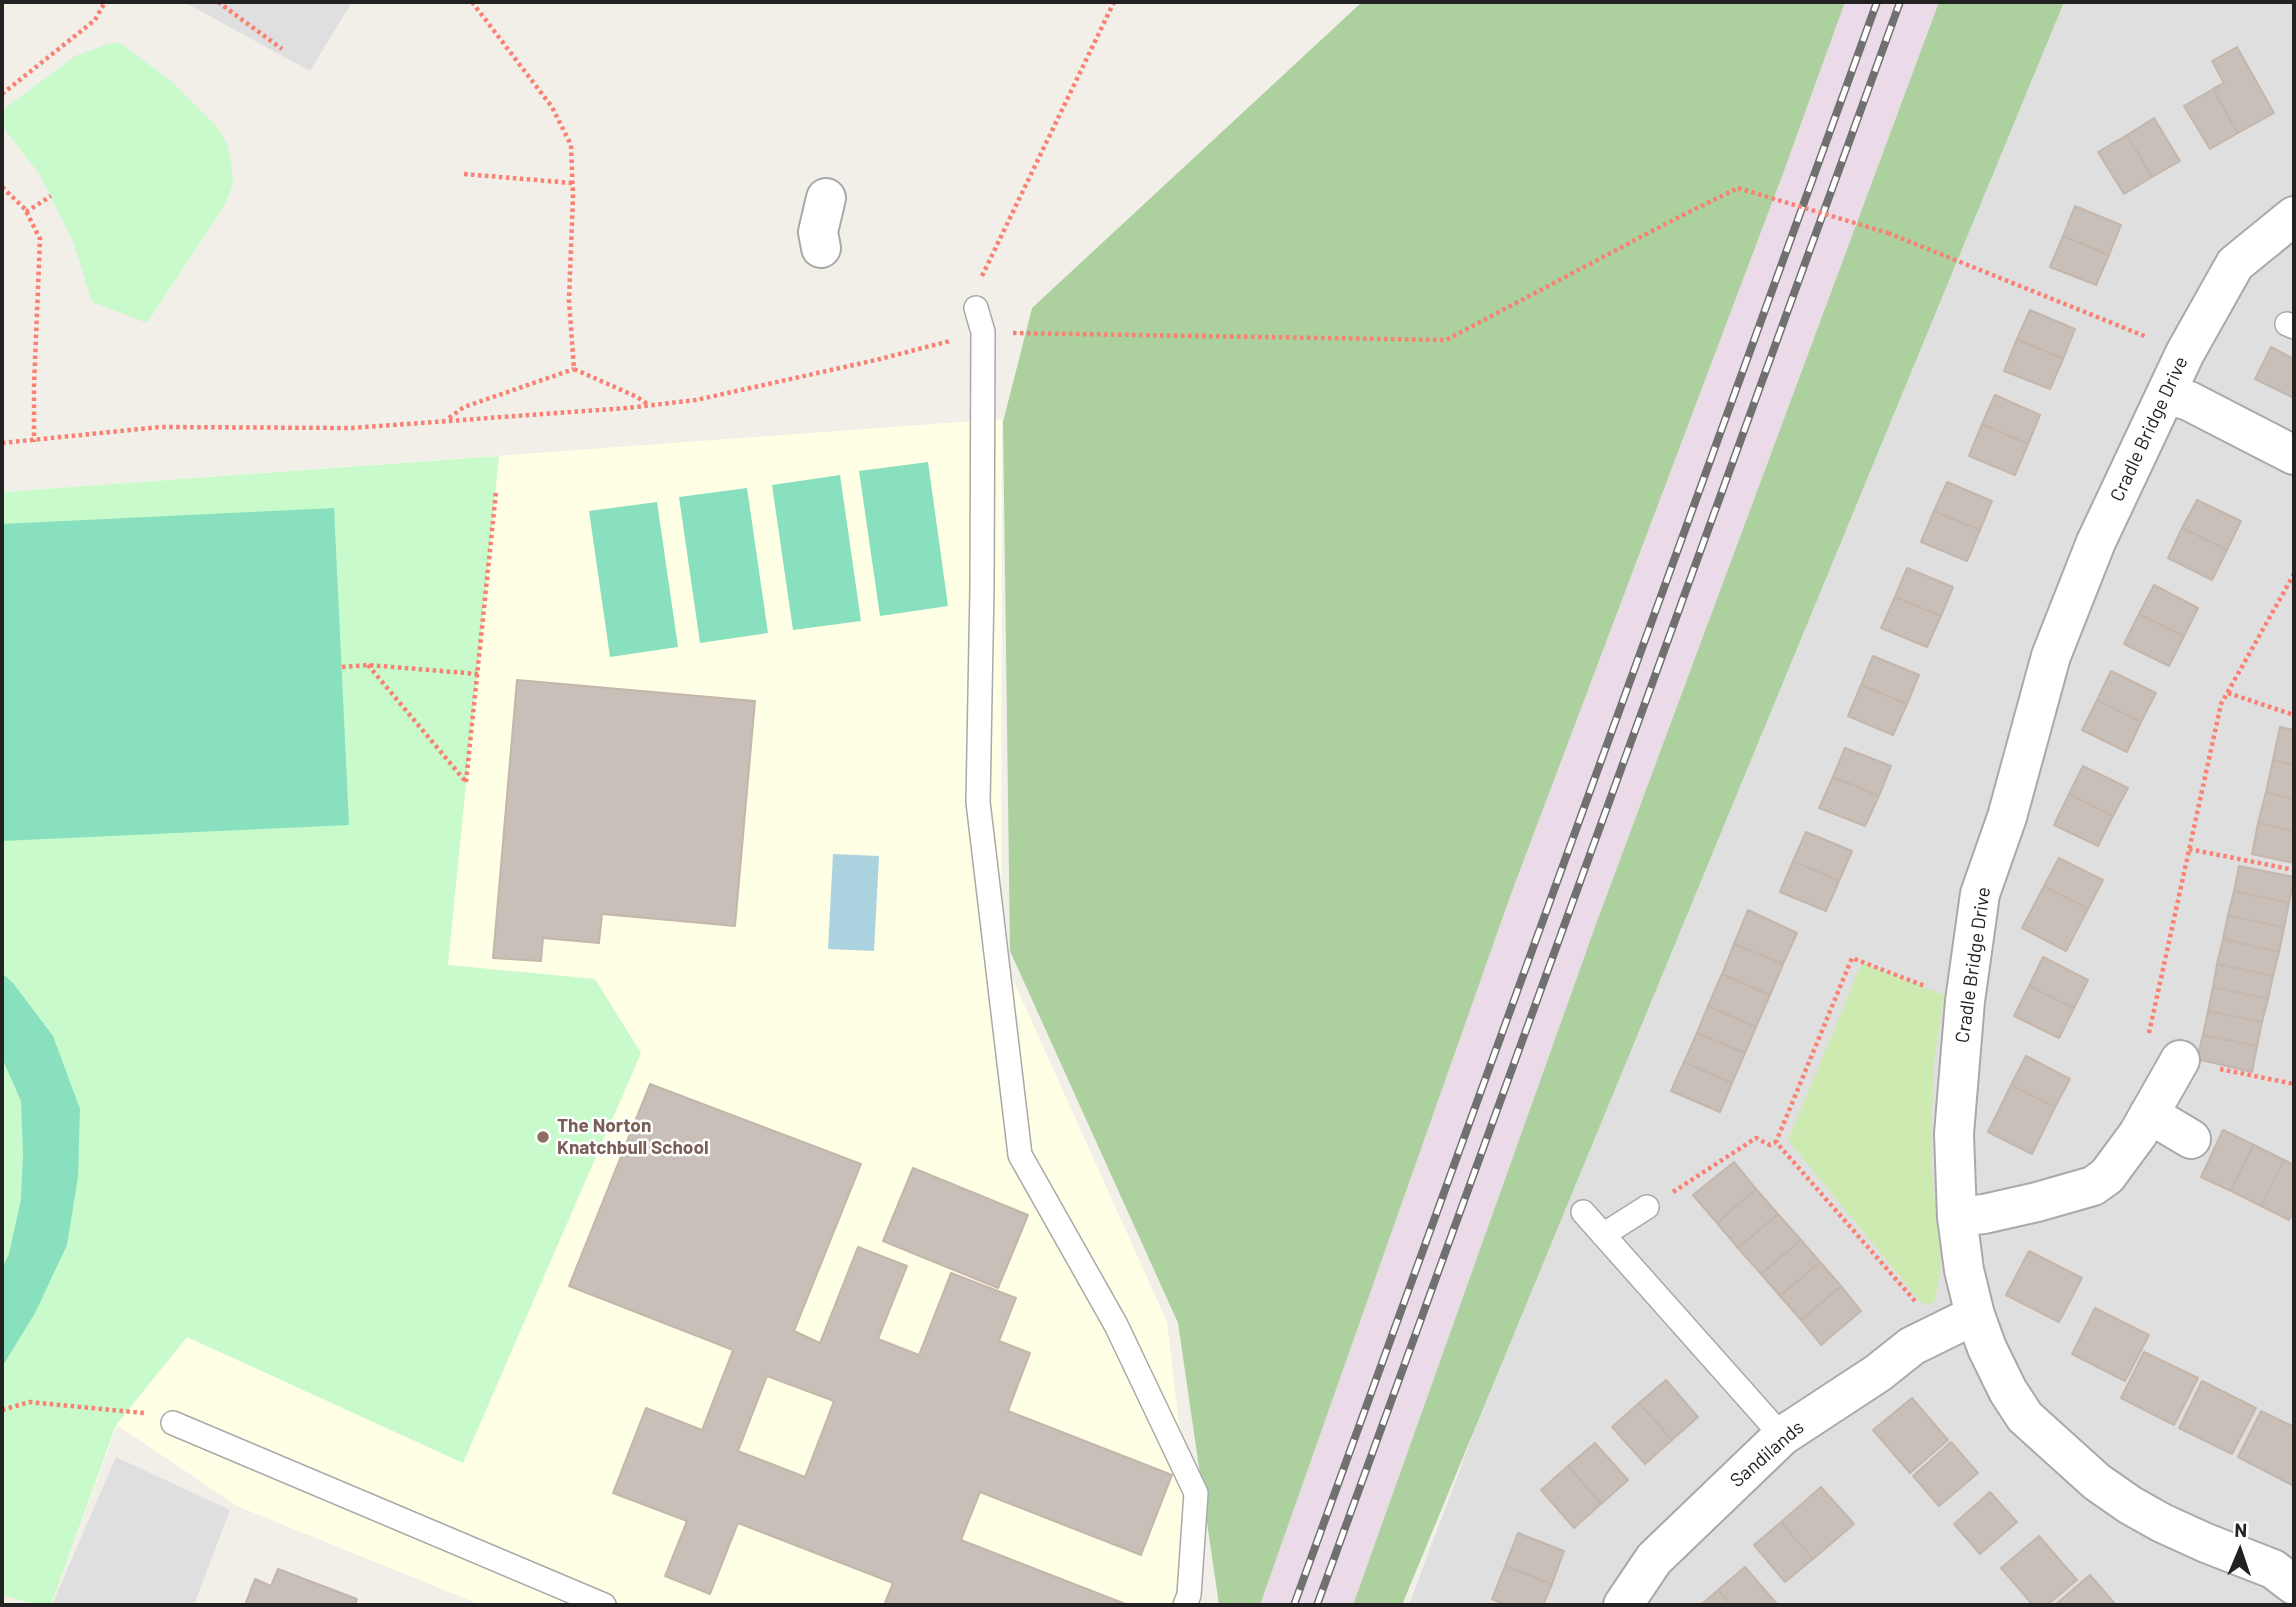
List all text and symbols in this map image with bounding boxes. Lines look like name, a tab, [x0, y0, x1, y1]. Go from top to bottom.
street label: Cradle Bridge Drive	[2105, 353, 2193, 505]
street label: Cradle Bridge Drive	[1951, 886, 1995, 1044]
place label: The Norton Knatchbull School	[557, 1115, 709, 1159]
marker: The Norton Knatchbull School	[535, 1129, 551, 1145]
street label: Sandilands	[1726, 1416, 1808, 1492]
north arrow	[2205, 1516, 2275, 1586]
text: N	[2234, 1518, 2247, 1541]

